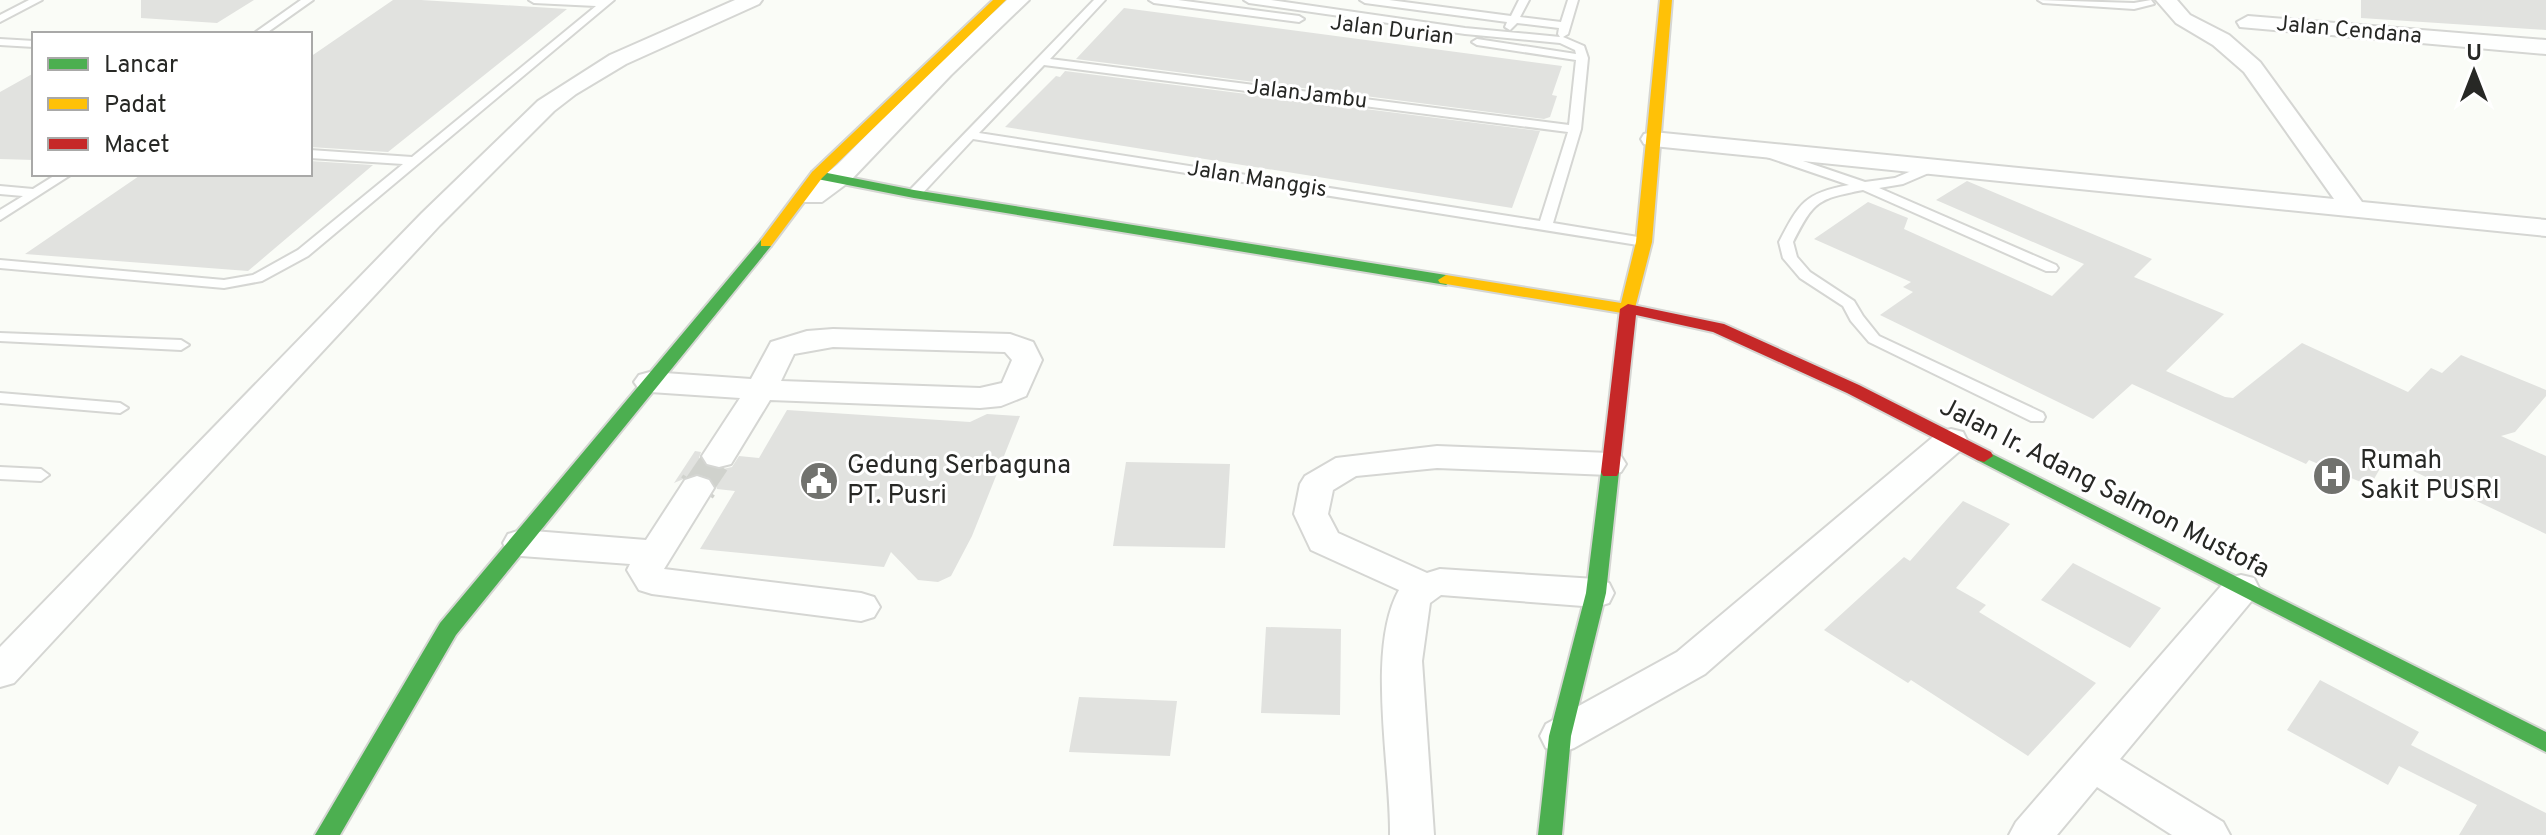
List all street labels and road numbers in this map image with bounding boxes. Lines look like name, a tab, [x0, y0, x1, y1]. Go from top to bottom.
street label: Jalan Durian	[1329, 10, 1455, 52]
street label: Jalan Cendana	[2275, 11, 2423, 51]
street label: JalanJambu	[1245, 74, 1369, 116]
street label: Jalan Manggis	[1185, 156, 1329, 204]
street label: Jalan Ir. Adang Salmon Mustofa	[1933, 391, 2275, 587]

